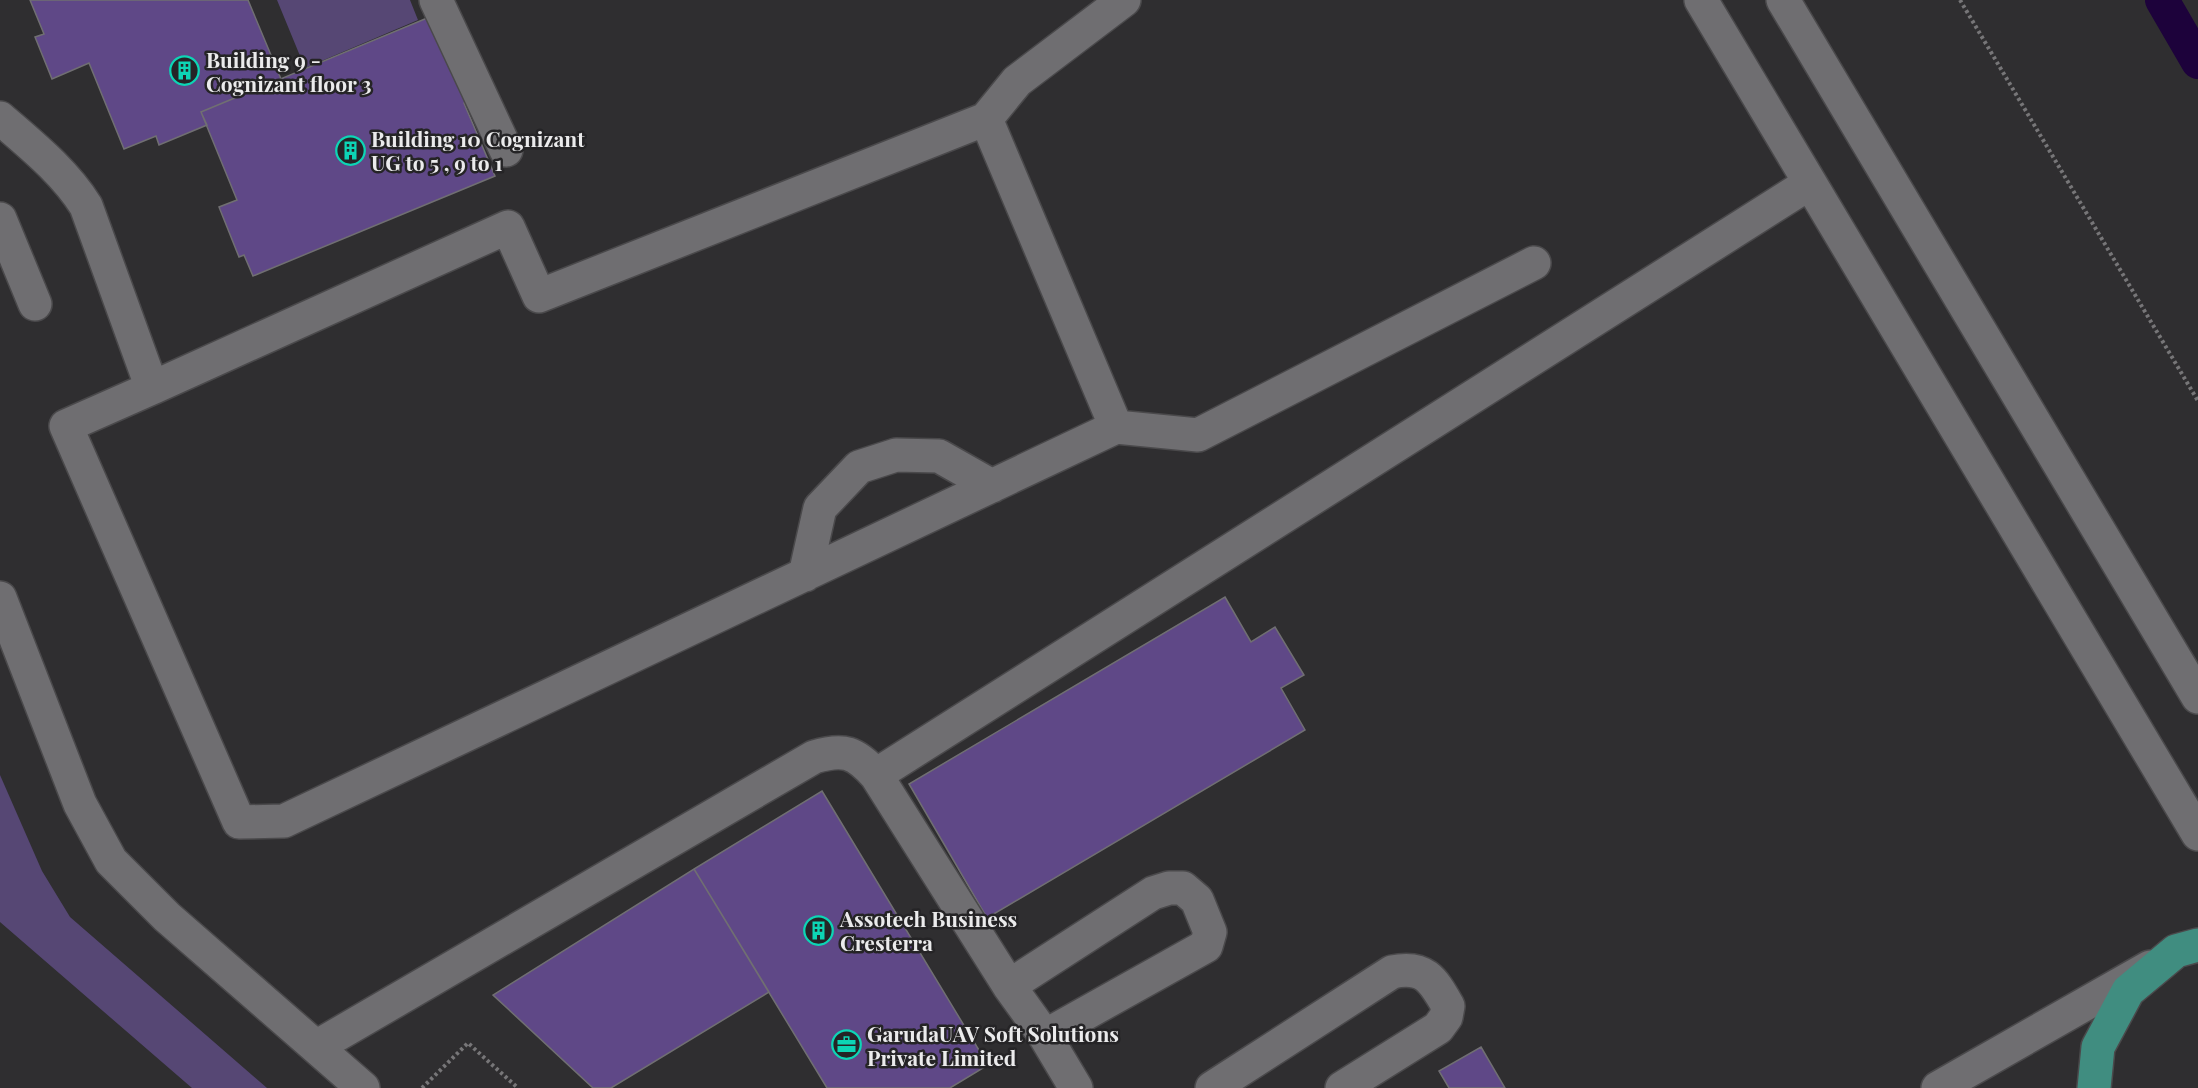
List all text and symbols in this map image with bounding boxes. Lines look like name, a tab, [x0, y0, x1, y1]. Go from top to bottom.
place label: Building 9 - Cognizant floor 3	[206, 45, 371, 97]
building icon: Building 9 - Cognizant floor 3	[169, 55, 201, 87]
place label: Building 10 Cognizant UG to 5 , 9 to 1	[371, 124, 585, 176]
building icon: Building 10 Cognizant UG to 5 , 9 to 1	[334, 134, 366, 166]
place label: Assotech Business Cresterra	[839, 904, 1017, 956]
building icon: Assotech Business Cresterra	[803, 914, 835, 946]
place label: GarudaUAV Soft Solutions Private Limited	[867, 1019, 1119, 1071]
office icon: GarudaUAV Soft Solutions Private Limited	[830, 1029, 862, 1061]

